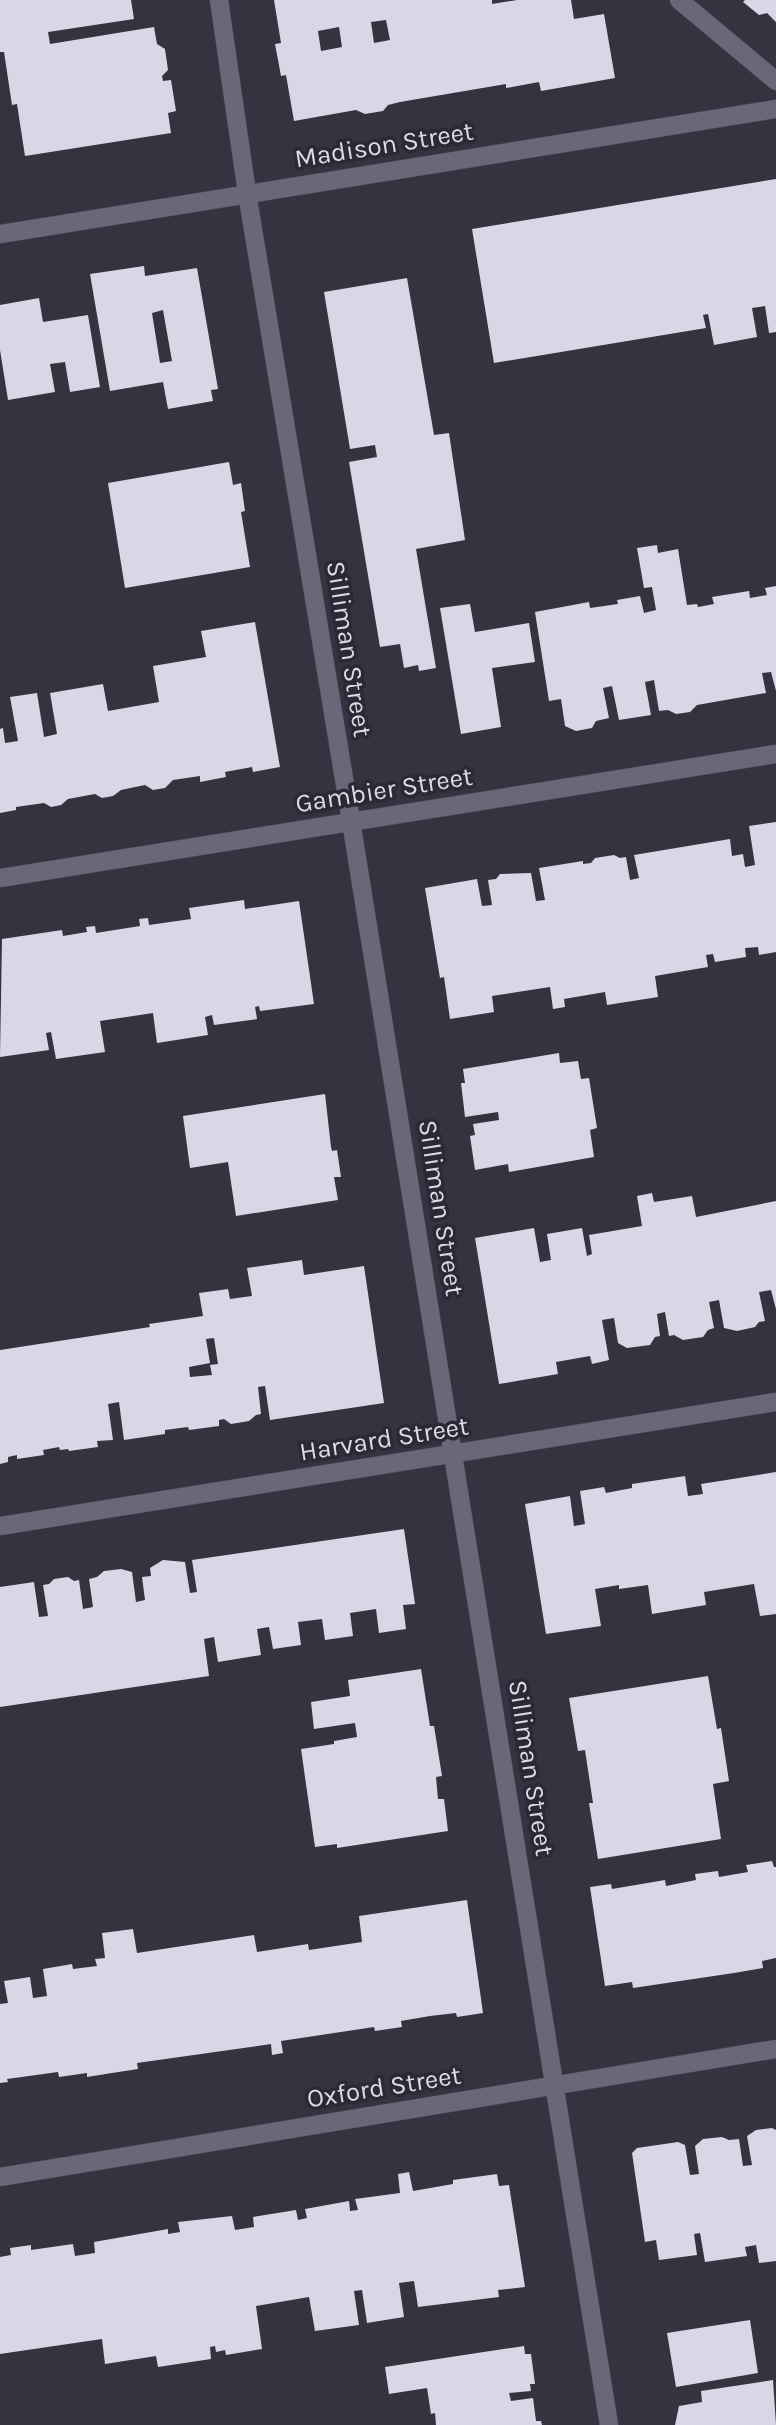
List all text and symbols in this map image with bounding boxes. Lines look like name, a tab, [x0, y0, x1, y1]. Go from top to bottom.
street label: Madison Street	[292, 116, 476, 174]
street label: Silliman Street	[320, 559, 378, 739]
street label: Gambier Street	[293, 761, 475, 819]
street label: Silliman Street	[412, 1118, 470, 1298]
street label: Harvard Street	[297, 1410, 471, 1468]
street label: Silliman Street	[502, 1678, 560, 1858]
street label: Oxford Street	[305, 2059, 463, 2114]

